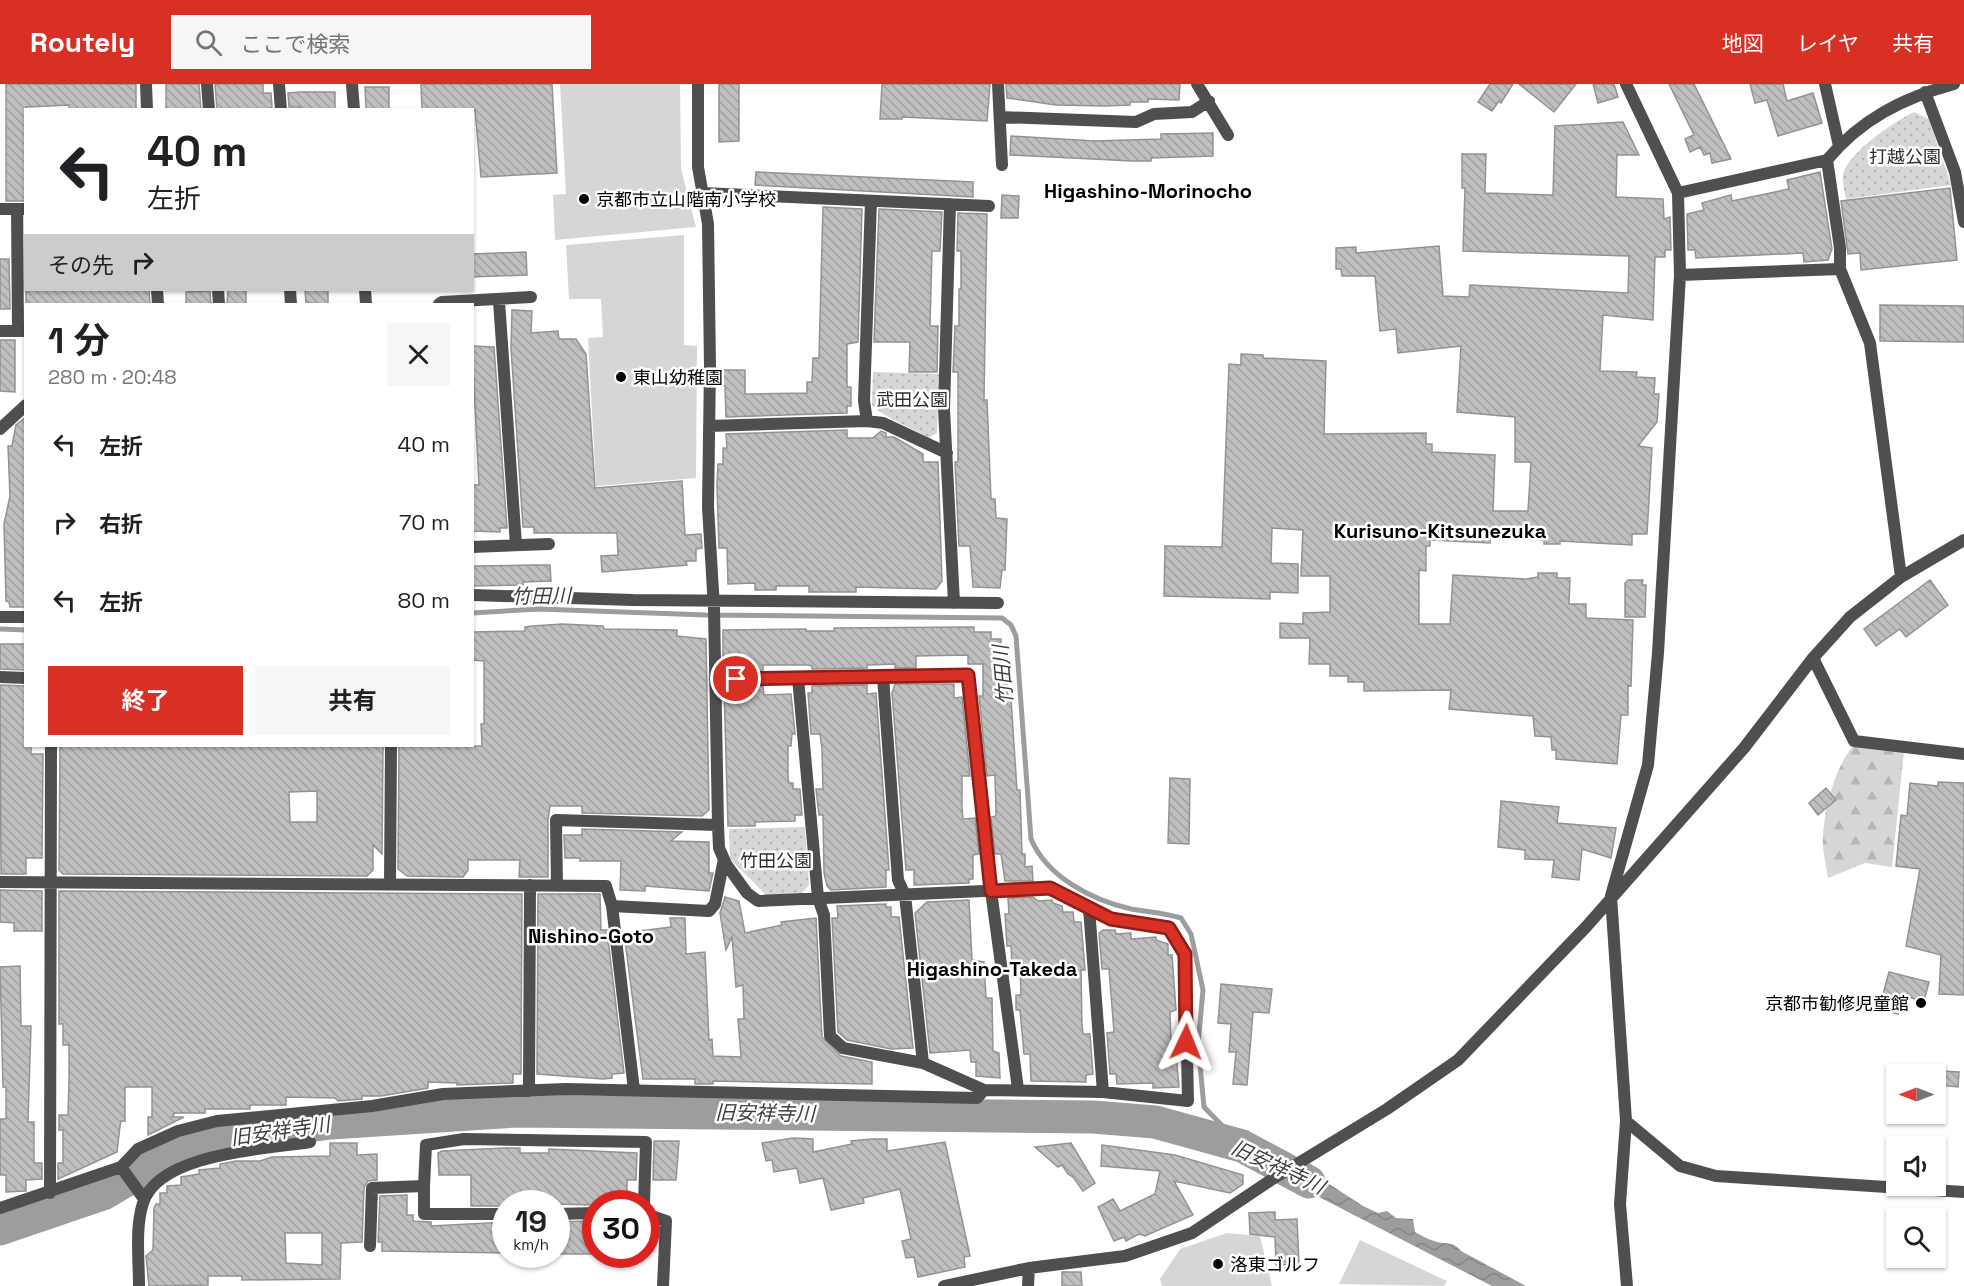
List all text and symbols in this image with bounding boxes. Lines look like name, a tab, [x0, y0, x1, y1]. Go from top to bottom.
search box	[171, 15, 591, 69]
text: Routely	[30, 24, 135, 60]
icon: search	[192, 26, 225, 59]
text: ここで検索	[240, 30, 350, 58]
text: 地図	[1722, 30, 1764, 57]
text: レイヤ	[1797, 30, 1859, 57]
text: 共有	[1892, 30, 1934, 57]
text: 40 m	[147, 125, 247, 178]
icon: left	[48, 132, 126, 210]
park label: 打越公園	[1869, 145, 1941, 168]
district label: Higashino-Morinocho	[1044, 178, 1252, 204]
text: 左折	[147, 181, 201, 216]
place label: 京都市立山階南小学校	[596, 188, 776, 211]
marker: 京都市立山階南小学校	[577, 192, 591, 206]
icon: right	[126, 246, 159, 279]
text: その先	[48, 251, 114, 279]
text: 1 分	[48, 318, 109, 364]
button: close	[387, 323, 450, 386]
text: 280 m · 20:48	[48, 364, 177, 390]
place label: 東山幼稚園	[633, 366, 723, 389]
marker: 東山幼稚園	[614, 370, 628, 384]
park label: 武田公園	[876, 388, 948, 411]
icon: left	[48, 428, 81, 461]
text: 40 m	[398, 430, 450, 458]
text: 左折	[99, 432, 143, 460]
icon: right	[48, 506, 81, 539]
text: 70 m	[399, 508, 450, 536]
text: 右折	[99, 510, 143, 538]
district label: Kurisuno-Kitsunezuka	[1334, 518, 1547, 544]
water label: 竹田川	[511, 582, 573, 610]
icon: left	[48, 584, 81, 617]
text: 80 m	[398, 586, 450, 614]
text: 左折	[99, 588, 143, 616]
water label: 竹田川	[987, 642, 1019, 706]
pin	[710, 653, 761, 704]
icon: arrive	[719, 662, 752, 695]
button: 終了	[48, 666, 243, 735]
button: 共有	[255, 666, 450, 735]
park label: 竹田公園	[740, 849, 812, 872]
district label: Nishino-Goto	[528, 923, 654, 949]
district label: Higashino-Takeda	[907, 956, 1078, 982]
place label: 京都市勧修児童館	[1765, 992, 1909, 1015]
marker: 京都市勧修児童館	[1914, 996, 1928, 1010]
position arrow	[1154, 1010, 1218, 1074]
north arrow	[1886, 1064, 1946, 1124]
map controls	[1886, 1064, 1946, 1268]
water label: 旧安祥寺川	[715, 1099, 817, 1127]
water label: 旧安祥寺川	[229, 1111, 333, 1151]
water label: 旧安祥寺川	[1227, 1134, 1331, 1201]
button: sound	[1886, 1136, 1946, 1196]
speed limit sign: 30	[582, 1190, 660, 1268]
text: 19	[515, 1202, 547, 1241]
button: search	[1886, 1208, 1946, 1268]
text: km/h	[513, 1235, 549, 1254]
place label: 洛東ゴルフ	[1230, 1253, 1320, 1276]
marker: 洛東ゴルフ	[1211, 1257, 1225, 1271]

